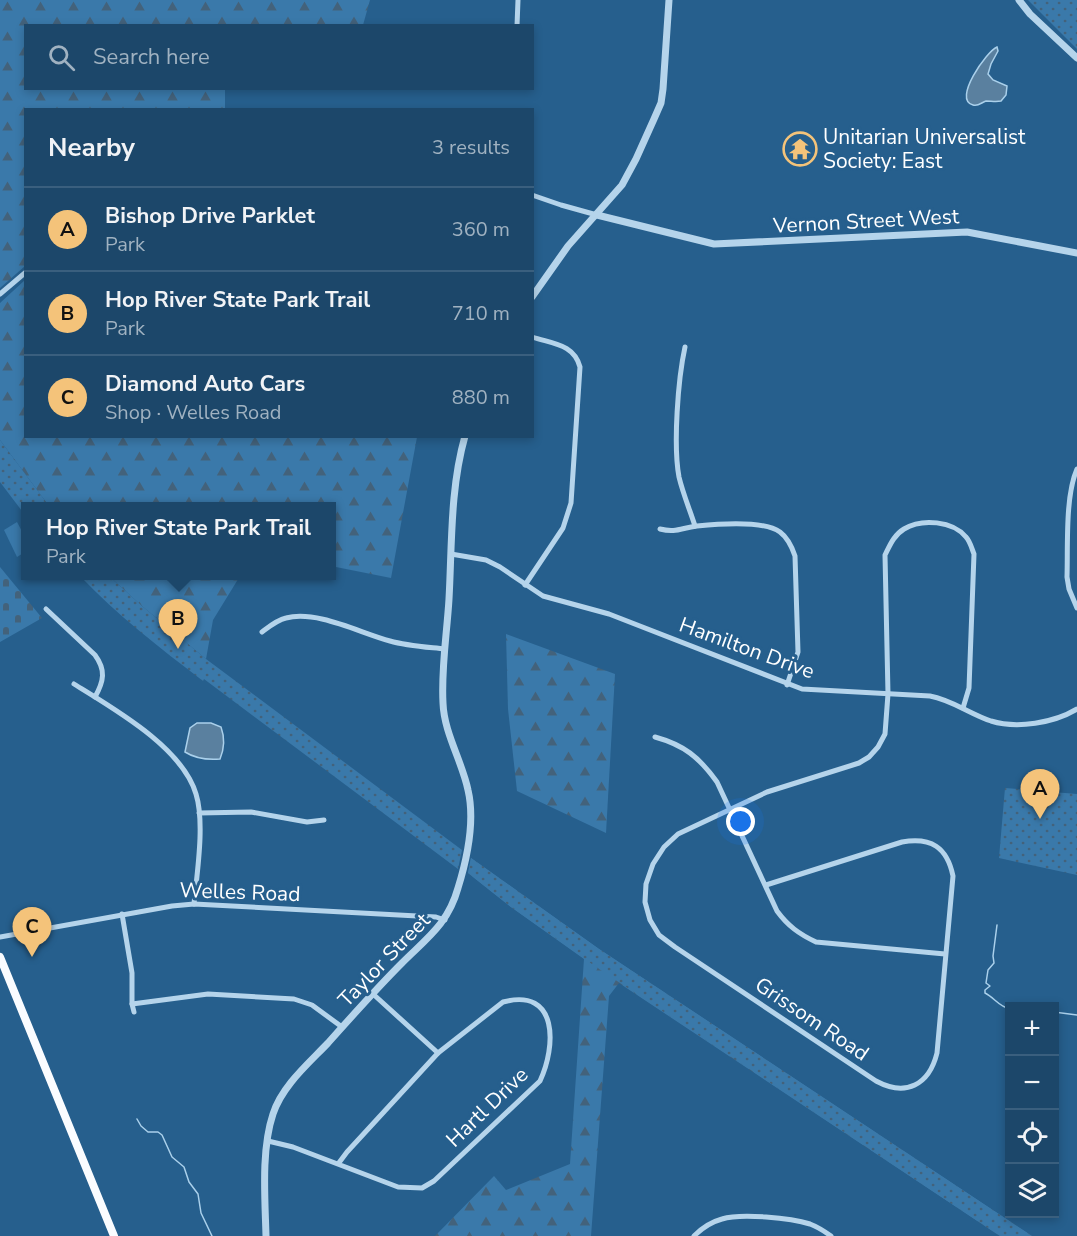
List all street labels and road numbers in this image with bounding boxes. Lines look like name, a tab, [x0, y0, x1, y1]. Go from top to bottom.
street label: Vernon Street West	[771, 202, 960, 240]
street label: Hamilton Drive	[675, 611, 819, 685]
street label: Welles Road	[179, 876, 301, 908]
street label: Taylor Street	[332, 906, 436, 1013]
street label: Grissom Road	[750, 971, 874, 1067]
street label: Hartl Drive	[440, 1061, 534, 1153]

